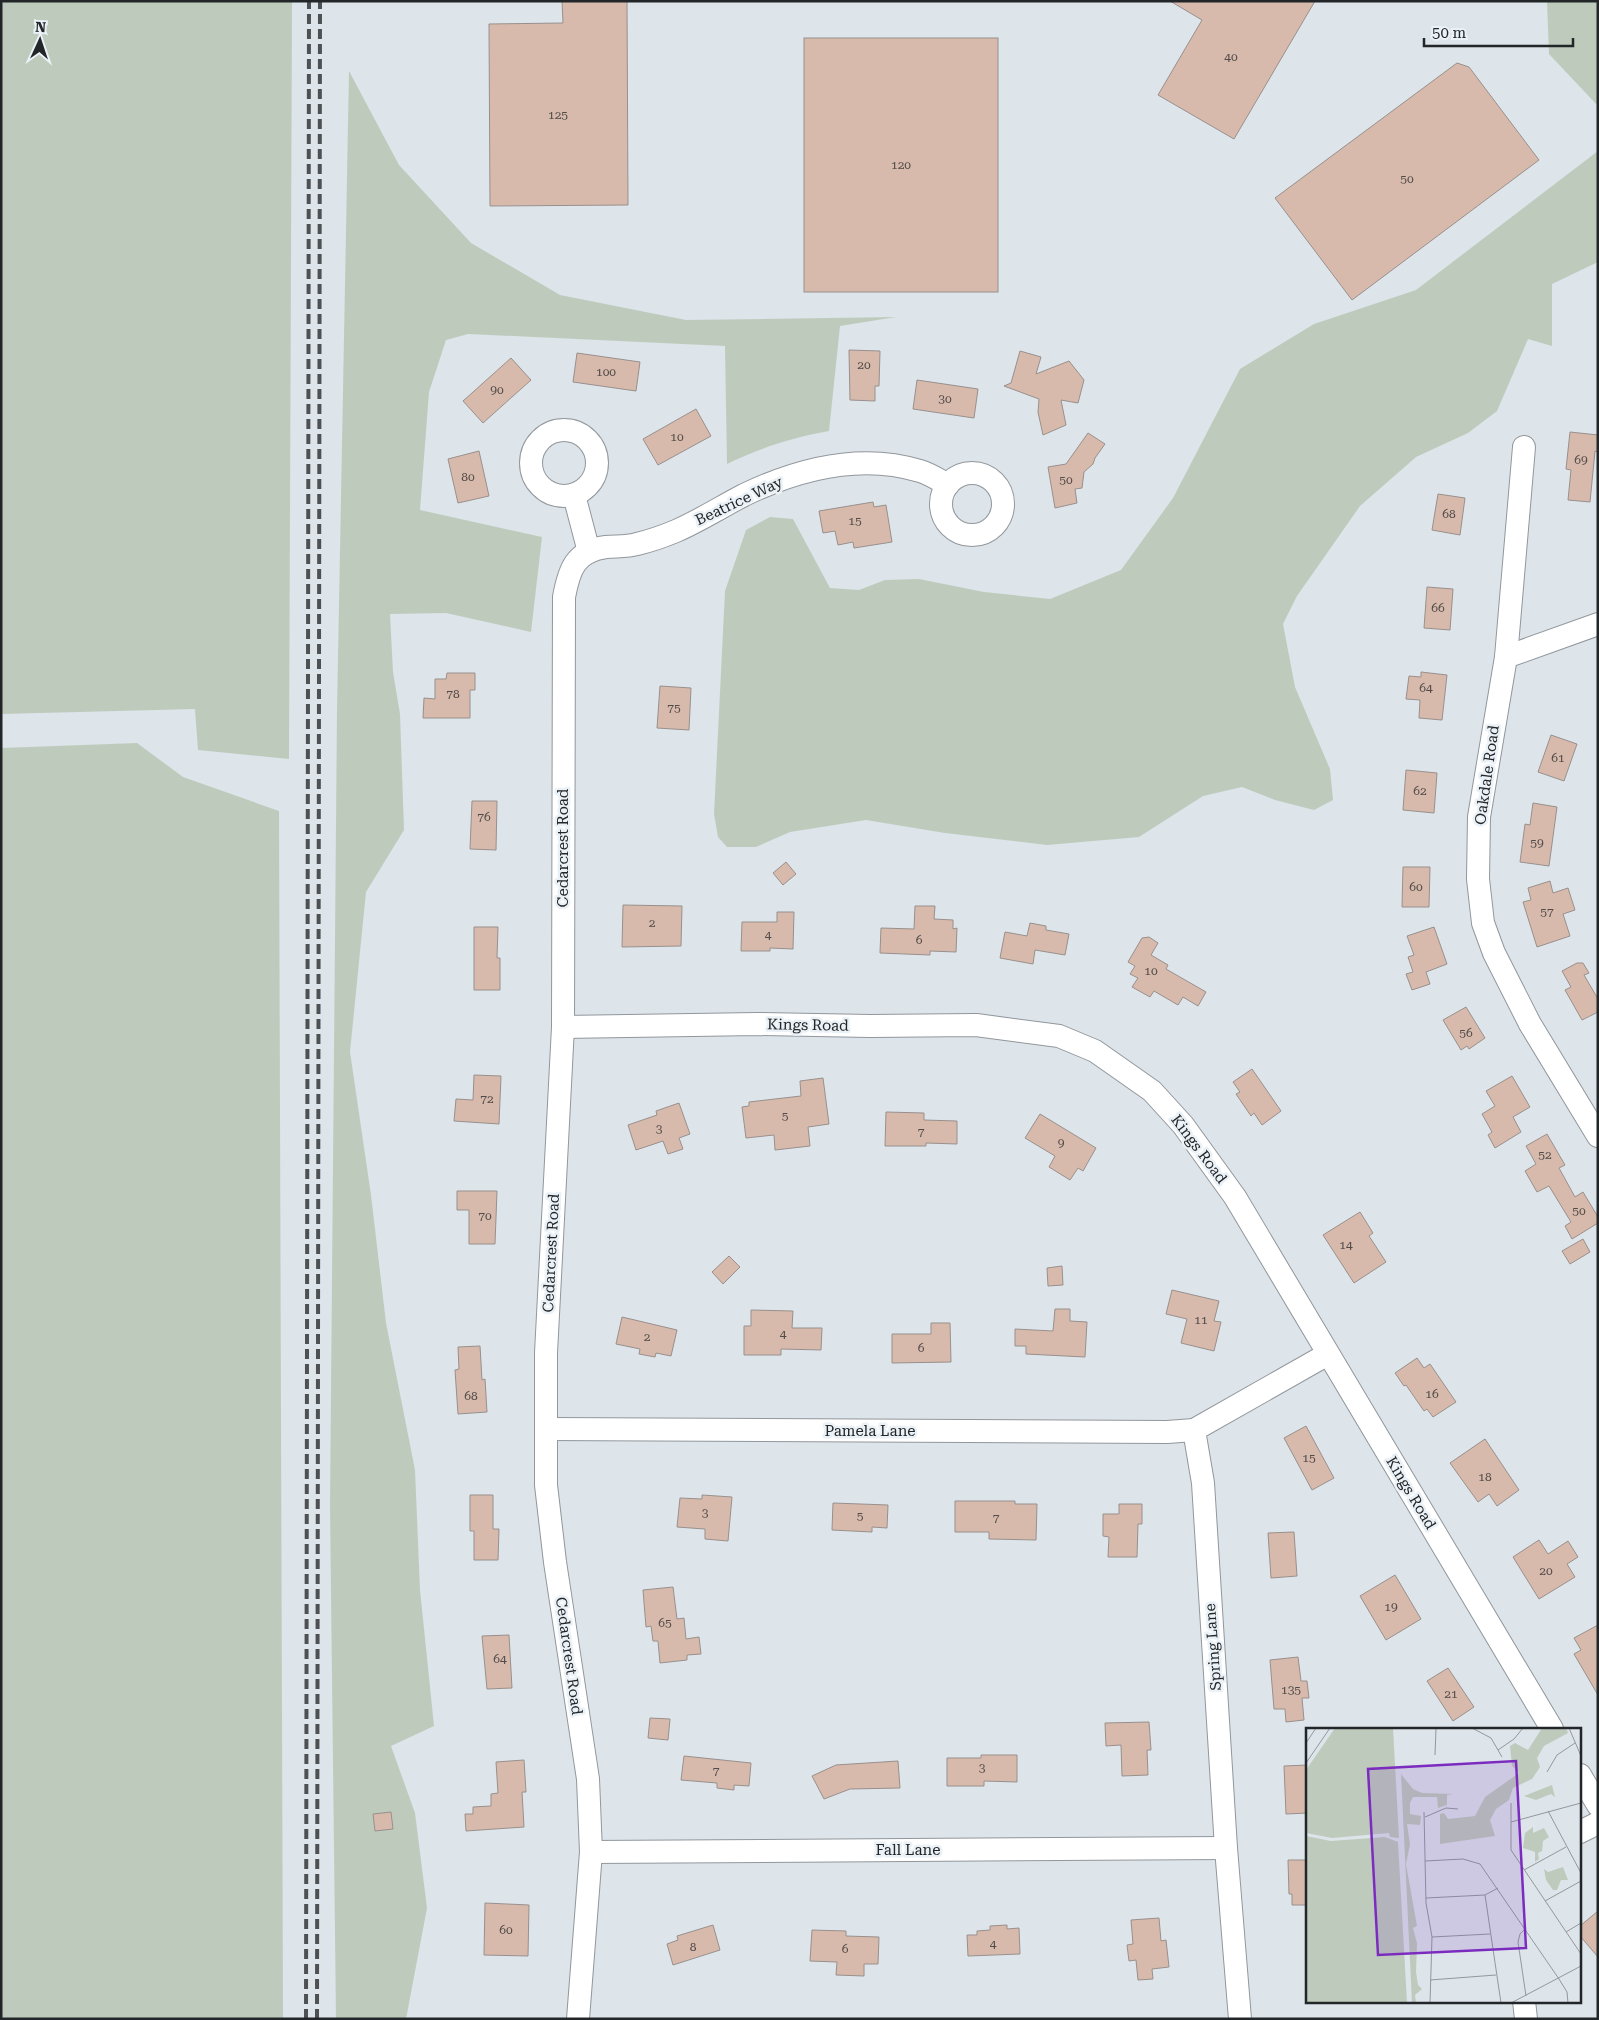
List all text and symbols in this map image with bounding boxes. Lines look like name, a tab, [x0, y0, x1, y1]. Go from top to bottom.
north arrow	[15, 15, 65, 65]
scale bar	[1424, 15, 1573, 47]
text: N	[35, 19, 47, 35]
text: 50 m	[1432, 24, 1467, 42]
house number: 40	[1224, 50, 1238, 64]
house number: 125	[548, 108, 568, 122]
house number: 120	[891, 158, 911, 172]
house number: 50	[1400, 172, 1414, 186]
house number: 20	[857, 358, 871, 372]
house number: 100	[596, 365, 616, 379]
house number: 90	[490, 383, 504, 397]
house number: 30	[938, 392, 952, 406]
house number: 10	[670, 430, 684, 444]
house number: 69	[1574, 453, 1588, 467]
house number: 80	[461, 470, 475, 484]
street label: Beatrice Way	[692, 473, 786, 529]
house number: 50	[1059, 473, 1073, 487]
house number: 68	[1442, 507, 1456, 521]
house number: 15	[848, 514, 862, 528]
house number: 66	[1431, 601, 1445, 615]
house number: 64	[1419, 681, 1433, 695]
house number: 78	[446, 687, 460, 701]
house number: 75	[667, 701, 681, 715]
street label: Oakdale Road	[1471, 724, 1503, 826]
house number: 61	[1551, 751, 1565, 765]
house number: 62	[1413, 784, 1427, 798]
street label: Cedarcrest Road	[554, 788, 572, 907]
house number: 76	[477, 810, 491, 824]
house number: 59	[1530, 836, 1544, 850]
house number: 60	[1409, 880, 1423, 894]
house number: 57	[1540, 905, 1554, 919]
house number: 2	[649, 916, 656, 930]
house number: 4	[765, 928, 772, 942]
house number: 6	[916, 933, 923, 947]
house number: 10	[1144, 964, 1158, 978]
street label: Kings Road	[767, 1015, 849, 1035]
house number: 56	[1459, 1026, 1473, 1040]
house number: 72	[480, 1092, 494, 1106]
house number: 5	[782, 1109, 789, 1123]
street label: Kings Road	[1167, 1111, 1231, 1187]
house number: 3	[656, 1122, 663, 1136]
house number: 7	[918, 1125, 925, 1139]
house number: 9	[1058, 1136, 1065, 1150]
house number: 52	[1538, 1148, 1552, 1162]
street label: Cedarcrest Road	[539, 1193, 563, 1313]
house number: 50	[1572, 1204, 1586, 1218]
house number: 70	[478, 1209, 492, 1223]
house number: 14	[1339, 1238, 1353, 1252]
house number: 11	[1194, 1313, 1208, 1327]
house number: 4	[780, 1327, 787, 1341]
house number: 2	[644, 1330, 651, 1344]
house number: 6	[918, 1341, 925, 1355]
house number: 16	[1425, 1387, 1439, 1401]
house number: 68	[464, 1389, 478, 1403]
street label: Pamela Lane	[824, 1422, 916, 1440]
house number: 15	[1302, 1451, 1316, 1465]
street label: Kings Road	[1382, 1453, 1440, 1533]
house number: 18	[1478, 1470, 1492, 1484]
house number: 3	[702, 1506, 709, 1520]
house number: 5	[857, 1509, 864, 1523]
house number: 7	[993, 1511, 1000, 1525]
house number: 20	[1539, 1564, 1553, 1578]
street label: Cedarcrest Road	[552, 1596, 586, 1717]
house number: 19	[1384, 1600, 1398, 1614]
street label: Spring Lane	[1201, 1603, 1225, 1691]
house number: 65	[658, 1616, 672, 1630]
house number: 64	[493, 1652, 507, 1666]
house number: 135	[1281, 1683, 1301, 1697]
house number: 21	[1444, 1687, 1458, 1701]
inset map	[1306, 1728, 1582, 2002]
house number: 3	[979, 1761, 986, 1775]
house number: 7	[713, 1764, 720, 1778]
street label: Fall Lane	[876, 1841, 940, 1859]
house number: 60	[499, 1923, 513, 1937]
house number: 4	[990, 1937, 997, 1951]
house number: 8	[690, 1940, 697, 1954]
house number: 6	[842, 1942, 849, 1956]

